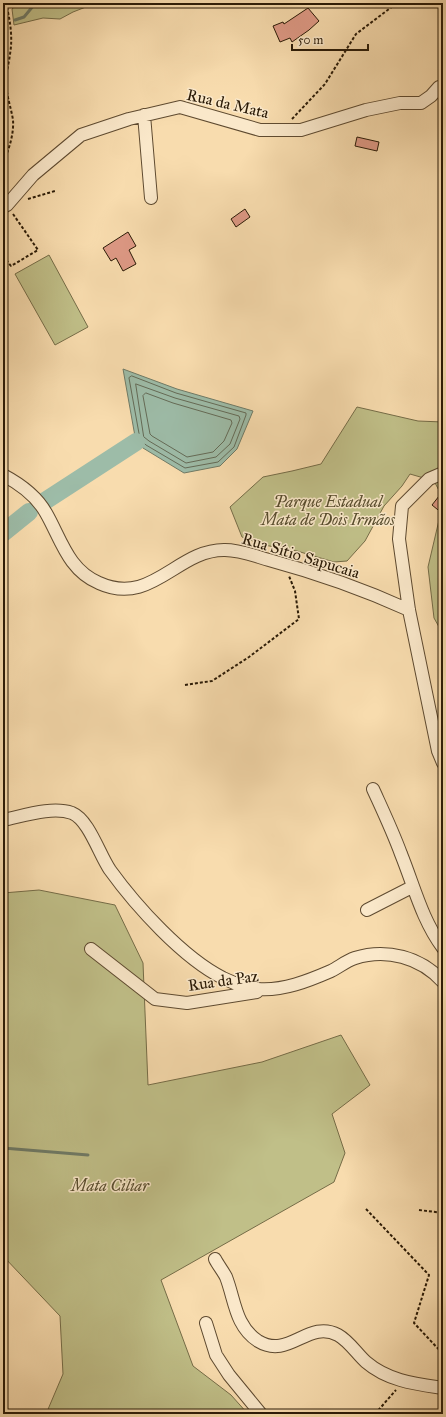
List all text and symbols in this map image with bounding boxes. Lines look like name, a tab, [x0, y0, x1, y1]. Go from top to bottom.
scale bar	[292, 26, 368, 52]
text: 50 m	[298, 33, 323, 47]
street label: Rua da Mata	[185, 85, 271, 122]
park label: Parque Estadual Mata de Dois Irmãos	[259, 492, 395, 529]
street label: Rua Sítio Sapucaia	[240, 529, 362, 582]
street label: Rua da Paz	[187, 966, 260, 995]
park label: Mata Ciliar	[69, 1176, 150, 1195]

